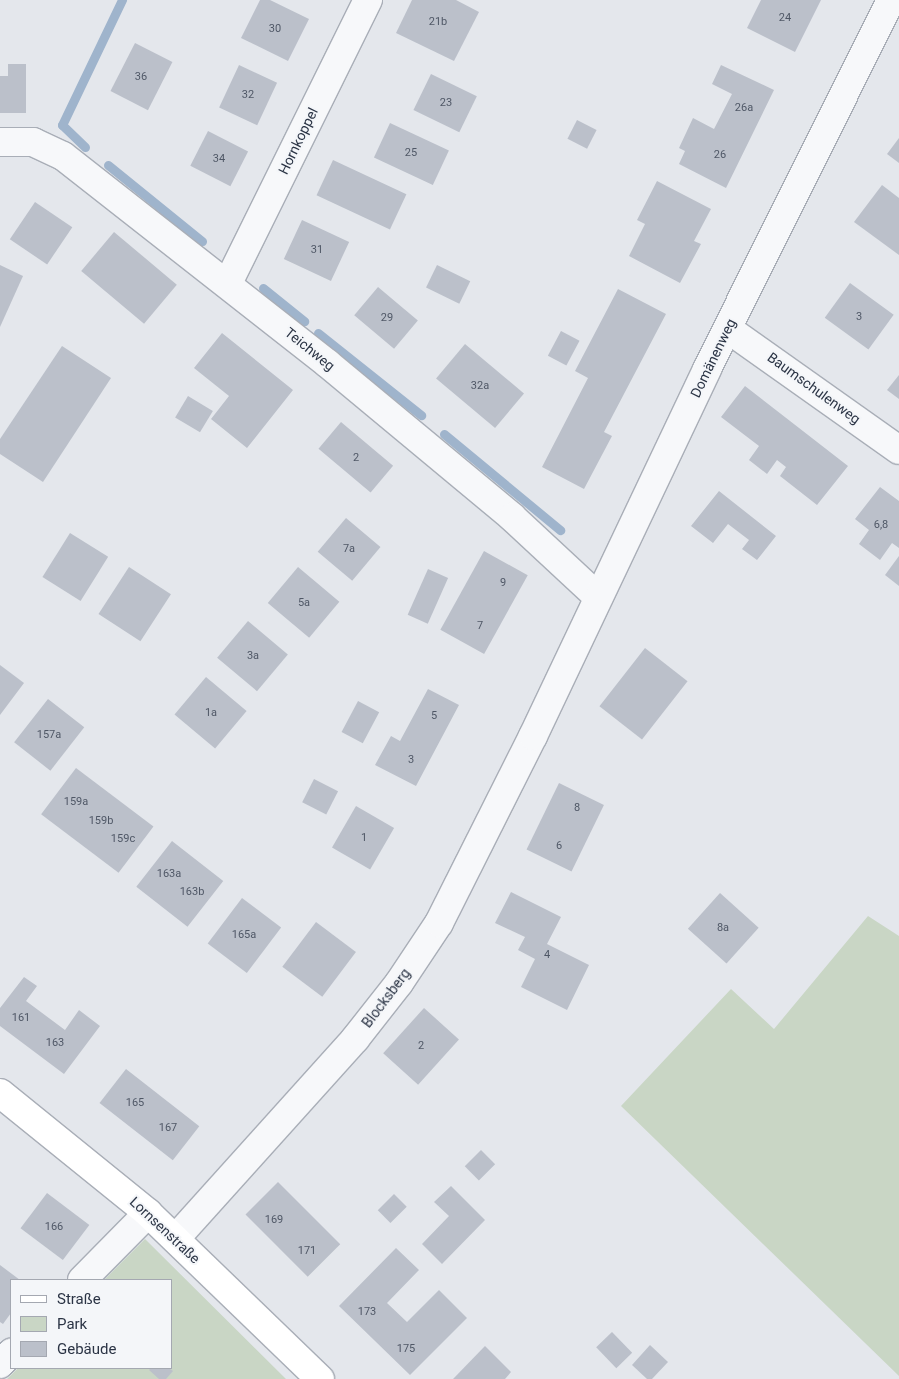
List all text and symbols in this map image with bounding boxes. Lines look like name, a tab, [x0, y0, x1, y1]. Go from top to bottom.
house number: 24	[779, 11, 791, 25]
house number: 21b	[429, 15, 447, 29]
house number: 30	[269, 22, 281, 36]
house number: 36	[135, 70, 147, 84]
house number: 32	[242, 88, 254, 102]
house number: 23	[440, 96, 452, 110]
house number: 26a	[735, 101, 753, 115]
street label: Hornkoppel	[275, 105, 321, 177]
house number: 25	[405, 146, 417, 160]
house number: 26	[714, 148, 726, 162]
house number: 34	[213, 152, 225, 166]
house number: 31	[311, 243, 323, 257]
house number: 3	[856, 310, 862, 324]
house number: 29	[381, 311, 393, 325]
street label: Domänenweg	[687, 316, 739, 400]
street label: Teichweg	[282, 324, 338, 374]
street label: Baumschulenweg	[764, 349, 864, 427]
house number: 32a	[471, 379, 489, 393]
house number: 2	[353, 451, 359, 465]
house number: 6,8	[874, 518, 888, 532]
house number: 7a	[343, 542, 355, 556]
house number: 9	[500, 576, 506, 590]
house number: 5a	[298, 596, 310, 610]
house number: 7	[477, 619, 483, 633]
house number: 3a	[247, 649, 259, 663]
house number: 1a	[205, 706, 217, 720]
house number: 5	[431, 709, 437, 723]
house number: 157a	[37, 728, 61, 742]
house number: 3	[408, 753, 414, 767]
house number: 159a	[64, 795, 88, 809]
house number: 8	[574, 801, 580, 815]
house number: 159b	[89, 814, 113, 828]
house number: 1	[361, 831, 367, 845]
house number: 159c	[111, 832, 135, 846]
house number: 6	[556, 839, 562, 853]
house number: 163a	[157, 867, 181, 881]
house number: 163b	[180, 885, 204, 899]
house number: 8a	[717, 921, 729, 935]
house number: 165a	[232, 928, 256, 942]
house number: 4	[544, 948, 550, 962]
street label: Blocksberg	[358, 965, 414, 1031]
house number: 161	[12, 1011, 30, 1025]
house number: 163	[46, 1036, 64, 1050]
house number: 2	[418, 1039, 424, 1053]
house number: 165	[126, 1096, 144, 1110]
house number: 167	[159, 1121, 177, 1135]
street label: Lornsenstraße	[126, 1193, 204, 1267]
house number: 169	[265, 1213, 283, 1227]
house number: 166	[45, 1220, 63, 1234]
house number: 171	[298, 1244, 316, 1258]
legend	[10, 1279, 172, 1369]
text: Straße	[57, 1290, 101, 1308]
house number: 173	[358, 1305, 376, 1319]
text: Park	[57, 1315, 87, 1333]
text: Gebäude	[57, 1340, 116, 1358]
house number: 175	[397, 1342, 415, 1356]

